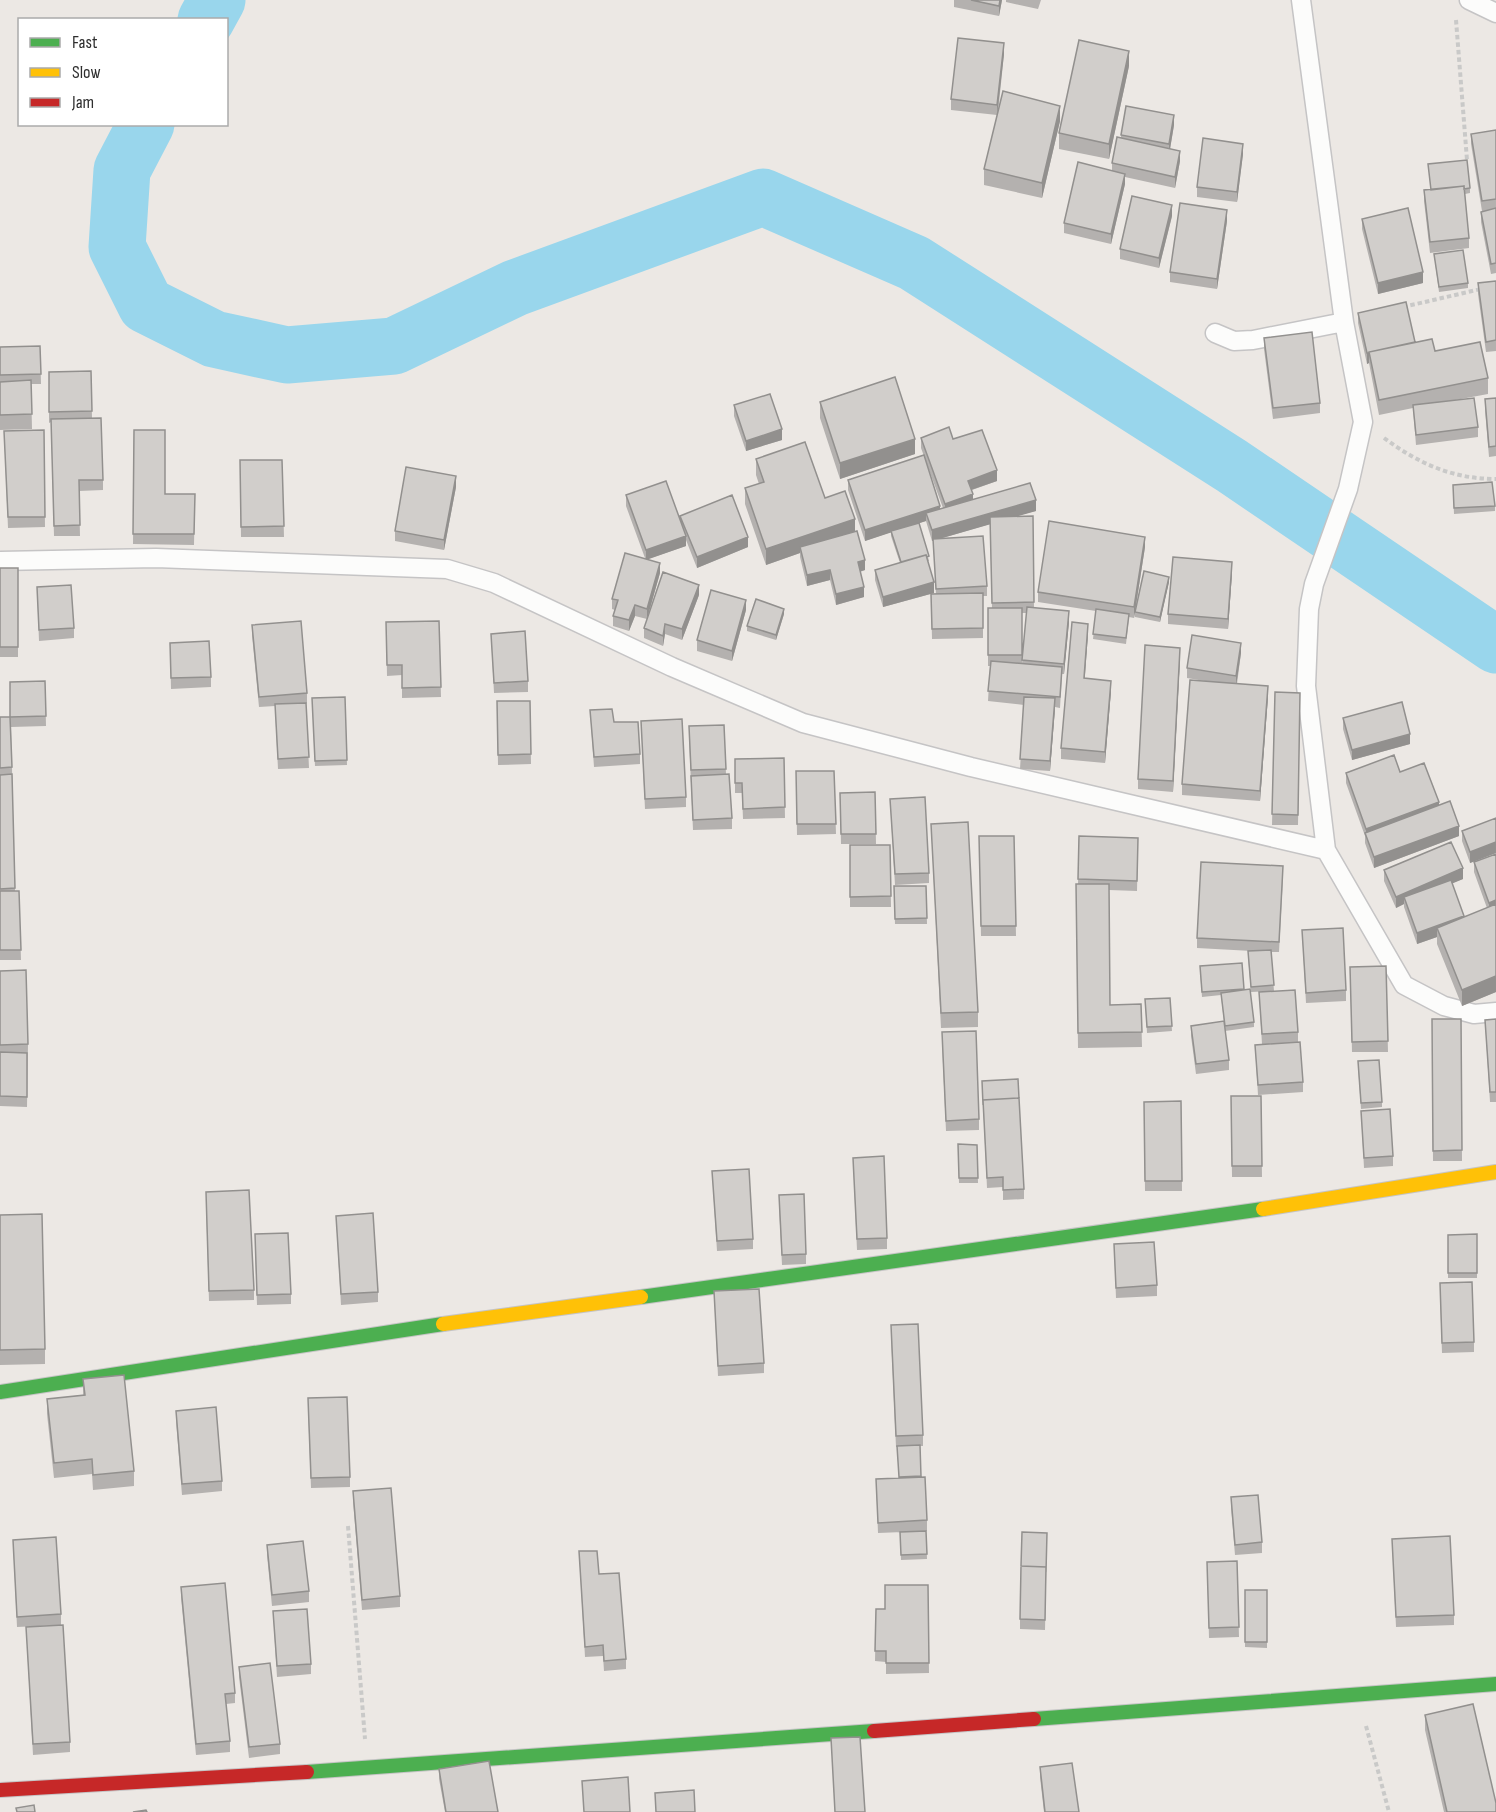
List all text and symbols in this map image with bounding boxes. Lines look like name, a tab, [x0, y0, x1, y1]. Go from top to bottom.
legend	[18, 18, 228, 126]
text: Fast	[72, 32, 98, 53]
text: Slow	[72, 62, 101, 83]
text: Jam	[71, 92, 94, 113]

